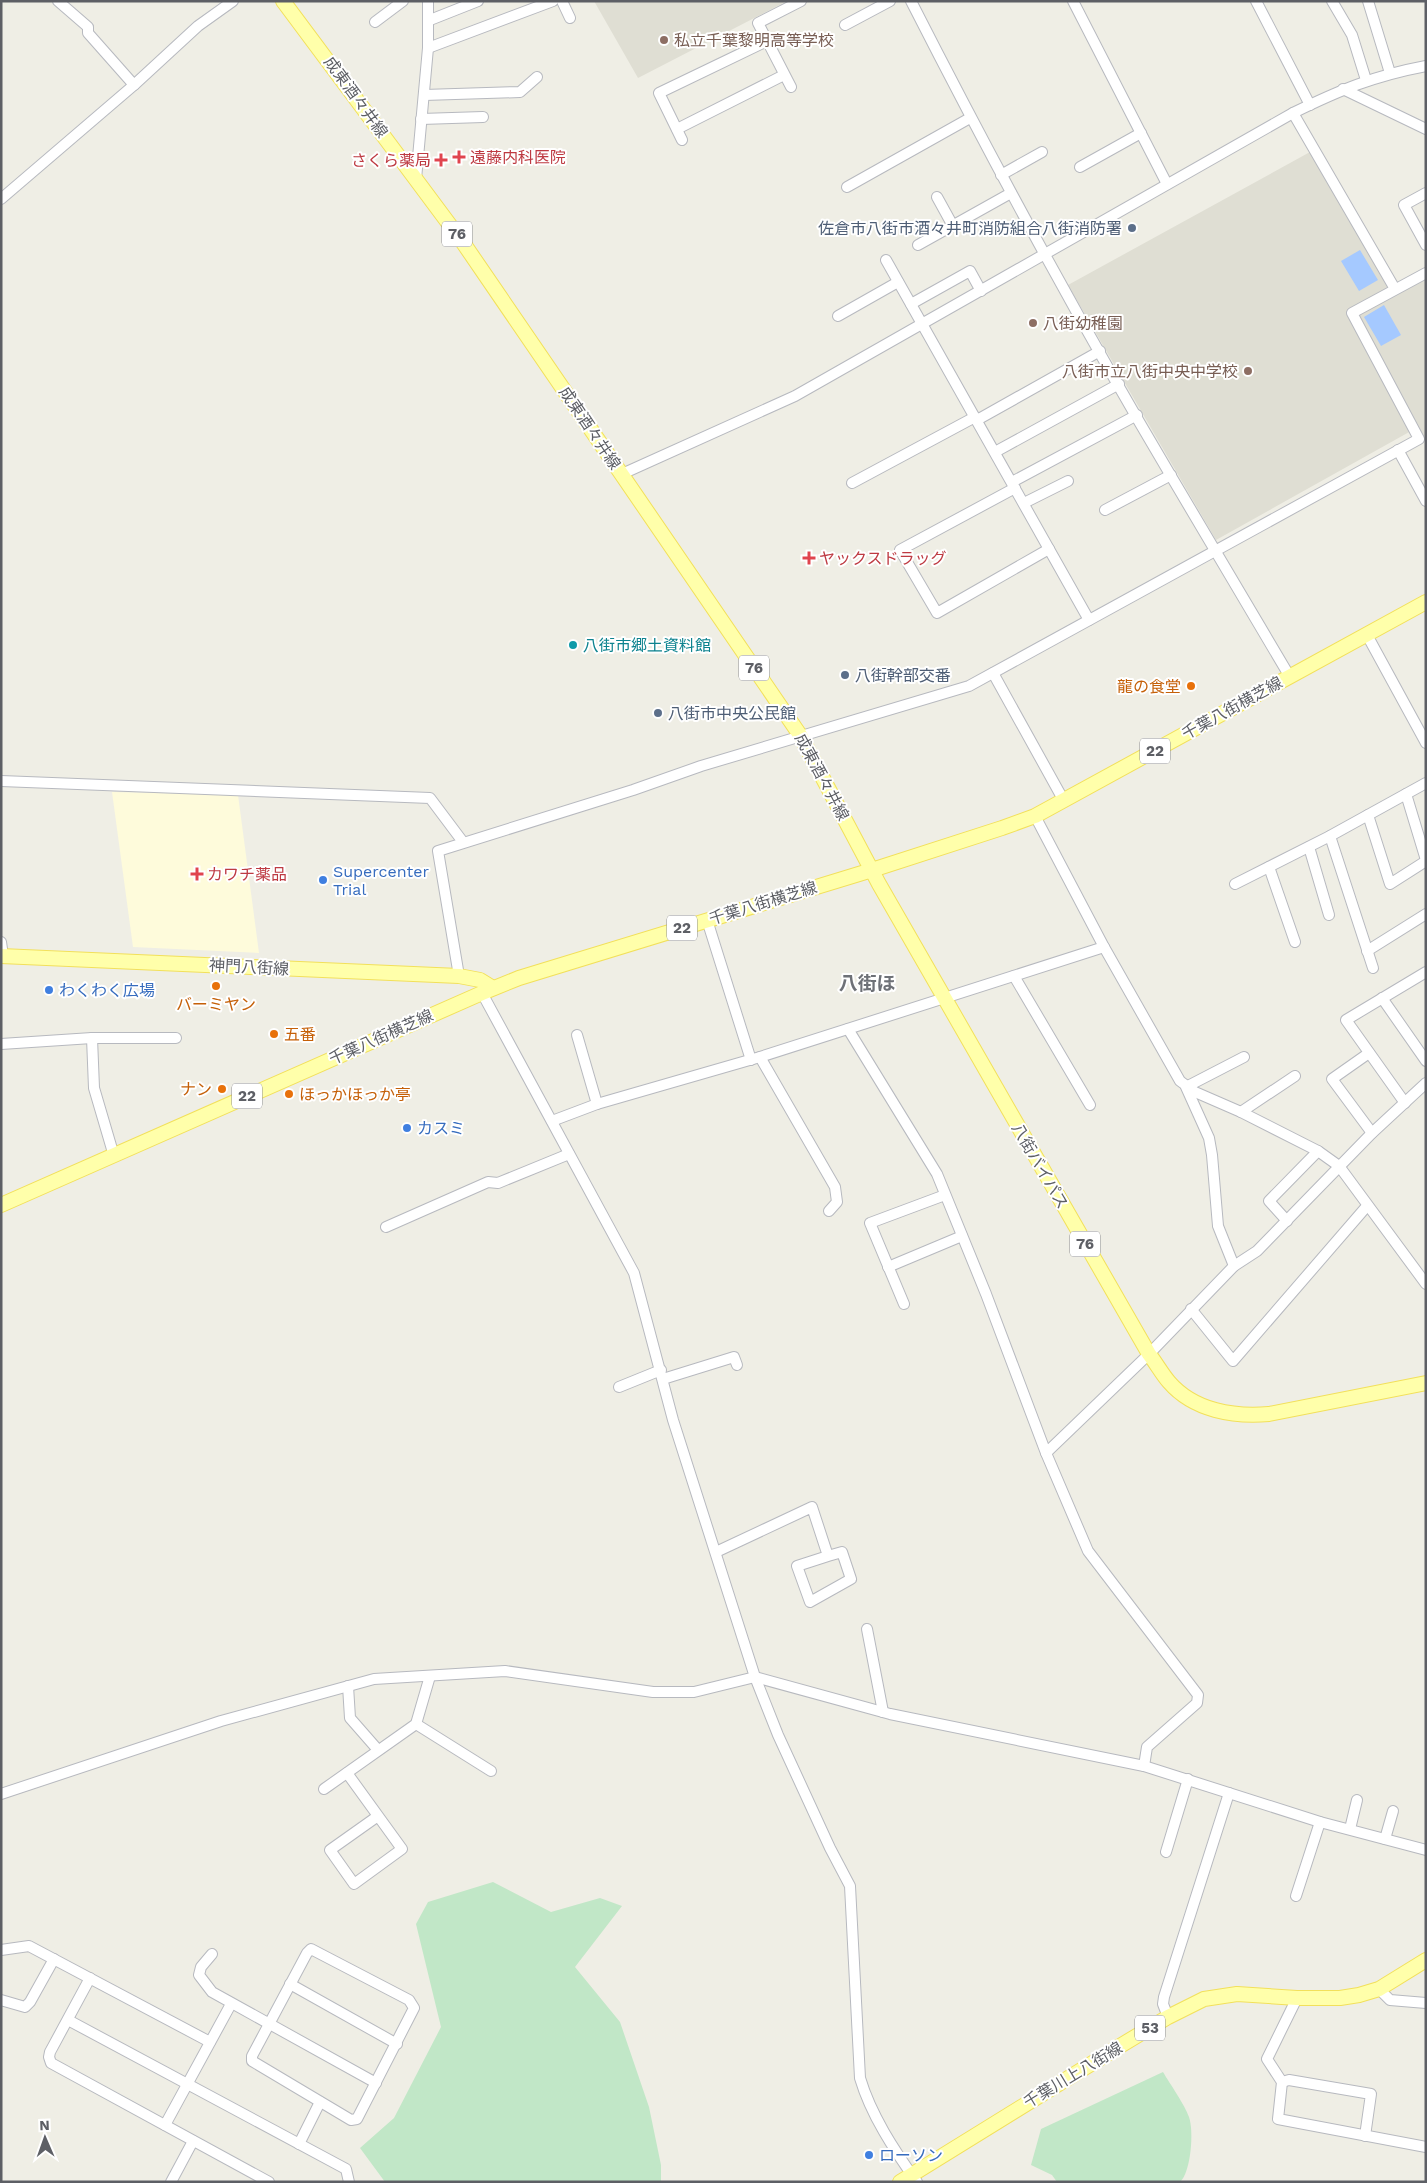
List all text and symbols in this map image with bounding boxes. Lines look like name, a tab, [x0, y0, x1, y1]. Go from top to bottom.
place label: 私立千葉黎明高等学校	[674, 31, 834, 50]
marker: 私立千葉黎明高等学校	[658, 34, 670, 46]
street label: 成東酒々井線	[320, 53, 392, 141]
place label: 遠藤内科医院	[470, 148, 566, 167]
marker: 遠藤内科医院	[452, 150, 466, 164]
place label: さくら薬局	[351, 151, 431, 170]
marker: さくら薬局	[435, 154, 447, 166]
place label: 佐倉市八街市酒々井町消防組合八街消防署	[818, 219, 1122, 238]
road number: 76	[442, 222, 472, 246]
marker: 佐倉市八街市酒々井町消防組合八街消防署	[1126, 222, 1138, 234]
place label: 八街幼稚園	[1043, 314, 1123, 333]
marker: 八街幼稚園	[1027, 317, 1039, 329]
place label: 八街市立八街中央中学校	[1062, 362, 1238, 381]
marker: 八街市立八街中央中学校	[1242, 365, 1254, 377]
street label: 成東酒々井線	[555, 383, 625, 473]
place label: ヤックスドラッグ	[819, 549, 947, 568]
marker: ヤックスドラッグ	[803, 552, 815, 564]
place label: 八街市郷土資料館	[583, 636, 711, 655]
marker: 八街市郷土資料館	[567, 639, 579, 651]
road number: 76	[739, 656, 769, 680]
place label: 八街幹部交番	[855, 666, 951, 685]
marker: 八街幹部交番	[839, 669, 851, 681]
street label: 千葉八街横芝線	[1178, 673, 1286, 743]
place label: 龍の食堂	[1117, 677, 1181, 696]
marker: 龍の食堂	[1185, 680, 1197, 692]
place label: 八街市中央公民館	[668, 704, 796, 723]
marker: 八街市中央公民館	[652, 707, 664, 719]
street label: 成東酒々井線	[791, 730, 853, 824]
road number: 22	[1140, 738, 1170, 764]
place label: Supercenter Trial	[333, 862, 430, 899]
place label: カワチ薬品	[207, 865, 287, 884]
marker: カワチ薬品	[191, 868, 203, 880]
marker: Supercenter Trial	[317, 874, 329, 886]
street label: 千葉八街横芝線	[707, 878, 819, 928]
road number: 22	[667, 916, 697, 940]
street label: 神門八街線	[209, 955, 289, 979]
district label: 八街ほ	[838, 972, 896, 995]
marker: バーミヤン	[210, 980, 222, 992]
place label: わくわく広場	[59, 981, 155, 1000]
marker: わくわく広場	[43, 984, 55, 996]
place label: バーミヤン	[176, 995, 256, 1014]
street label: 千葉八街横芝線	[326, 1006, 436, 1068]
place label: 五番	[284, 1025, 316, 1044]
marker: 五番	[268, 1028, 280, 1040]
place label: ナン	[180, 1080, 212, 1099]
marker: ナン	[216, 1083, 228, 1095]
road number: 22	[232, 1084, 262, 1108]
place label: ほっかほっか亭	[299, 1085, 411, 1104]
marker: ほっかほっか亭	[283, 1088, 295, 1100]
place label: カスミ	[417, 1119, 465, 1138]
street label: 八街バイパス	[1008, 1120, 1072, 1212]
marker: カスミ	[401, 1122, 413, 1134]
road number: 76	[1070, 1232, 1100, 1256]
road number: 53	[1135, 2016, 1165, 2040]
street label: 千葉川上八街線	[1020, 2038, 1126, 2112]
north arrow	[20, 2113, 70, 2163]
text: N	[39, 2117, 50, 2133]
place label: ローソン	[879, 2146, 943, 2165]
marker: ローソン	[863, 2149, 875, 2161]

